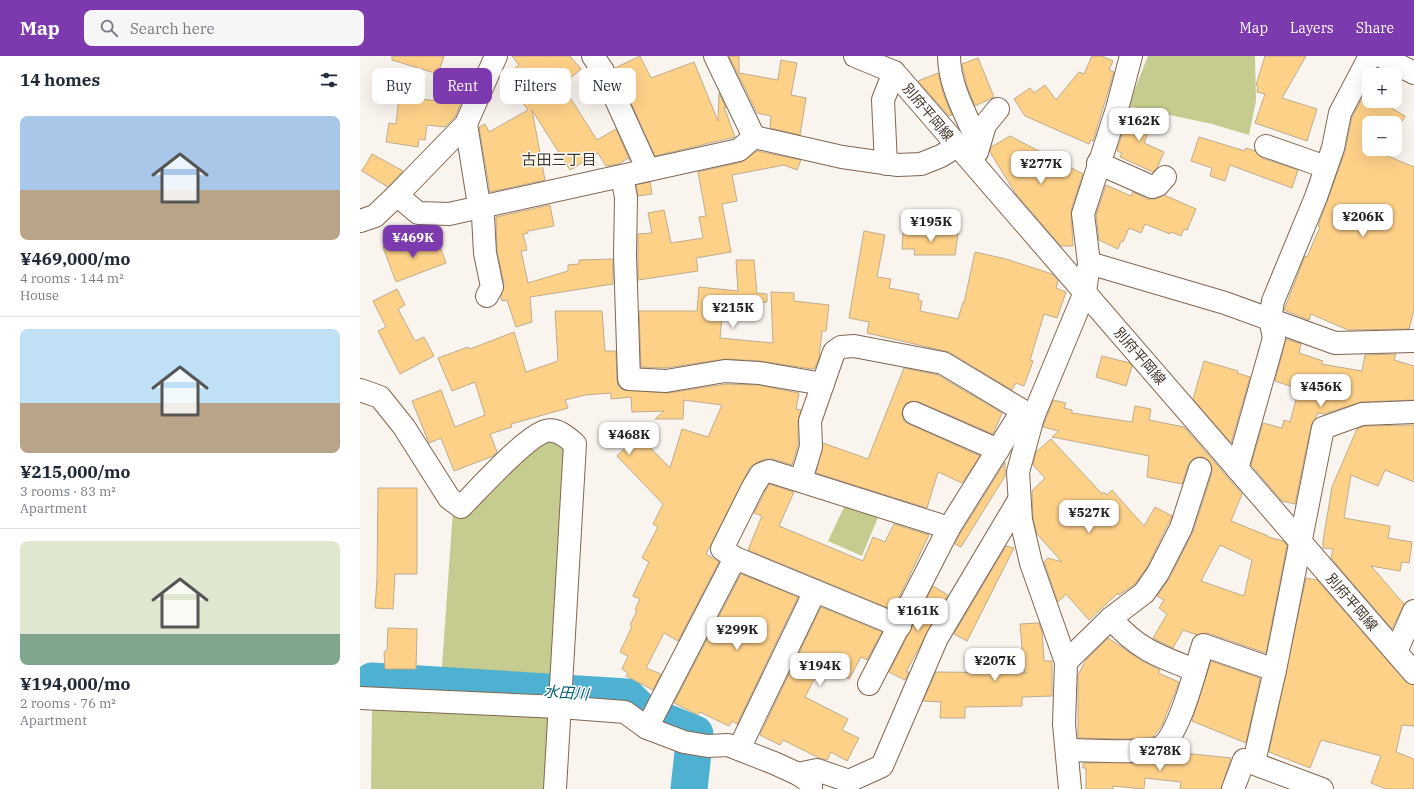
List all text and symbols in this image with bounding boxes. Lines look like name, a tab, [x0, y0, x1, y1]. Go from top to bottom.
search box	[84, 10, 364, 46]
text: Map	[20, 16, 60, 40]
icon: search	[98, 17, 120, 39]
text: Search here	[130, 19, 214, 38]
text: Map	[1240, 19, 1268, 37]
text: Layers	[1290, 19, 1334, 37]
text: Share	[1356, 19, 1394, 37]
chip: Buy	[372, 68, 425, 104]
chip: Rent	[433, 68, 492, 104]
chip: Filters	[500, 68, 571, 104]
chip: New	[579, 68, 636, 104]
map controls	[1362, 68, 1402, 156]
button: +	[1362, 68, 1402, 108]
text: 14 homes	[20, 69, 100, 91]
icon: filters	[318, 69, 340, 91]
street label: 別府平岡線	[899, 79, 957, 145]
pin: ¥162K	[1111, 108, 1167, 142]
text: ¥162K	[1118, 112, 1160, 129]
button: −	[1362, 116, 1402, 156]
icon: home	[144, 142, 216, 214]
district label: 古田三丁目	[521, 150, 597, 169]
pin: ¥277K	[1013, 151, 1069, 185]
text: ¥277K	[1020, 155, 1062, 172]
pin: ¥206K	[1335, 204, 1391, 238]
text: ¥206K	[1342, 208, 1384, 225]
pin: ¥195K	[903, 209, 959, 243]
text: ¥195K	[910, 213, 952, 230]
pin: ¥469K	[385, 225, 441, 259]
text: ¥469K	[392, 229, 434, 246]
text: ¥469,000/mo	[20, 248, 130, 270]
text: 4 rooms · 144 m²	[20, 270, 124, 287]
text: House	[20, 287, 59, 304]
pin: ¥215K	[705, 295, 761, 329]
text: ¥215K	[712, 299, 754, 316]
street label: 別府平岡線	[1110, 324, 1170, 388]
icon: home	[144, 355, 216, 427]
pin: ¥456K	[1293, 374, 1349, 408]
text: ¥456K	[1300, 378, 1342, 395]
pin: ¥468K	[601, 422, 657, 456]
text: ¥468K	[608, 426, 650, 443]
text: ¥215,000/mo	[20, 461, 130, 483]
text: 3 rooms · 83 m²	[20, 483, 116, 500]
text: Apartment	[20, 500, 87, 517]
pin: ¥527K	[1061, 500, 1117, 534]
text: ¥527K	[1068, 504, 1110, 521]
icon: home	[144, 567, 216, 639]
street label: 別府平岡線	[1322, 570, 1382, 634]
pin: ¥161K	[890, 598, 946, 632]
text: ¥161K	[897, 602, 939, 619]
pin: ¥299K	[709, 617, 765, 651]
text: ¥299K	[716, 621, 758, 638]
pin: ¥207K	[967, 648, 1023, 682]
text: ¥207K	[974, 652, 1016, 669]
pin: ¥194K	[792, 653, 848, 687]
text: ¥194K	[799, 657, 841, 674]
text: ¥194,000/mo	[20, 673, 130, 695]
water label: 水田川	[543, 681, 591, 704]
text: 2 rooms · 76 m²	[20, 695, 116, 712]
text: Apartment	[20, 712, 87, 729]
pin: ¥278K	[1132, 738, 1188, 772]
text: ¥278K	[1139, 742, 1181, 759]

